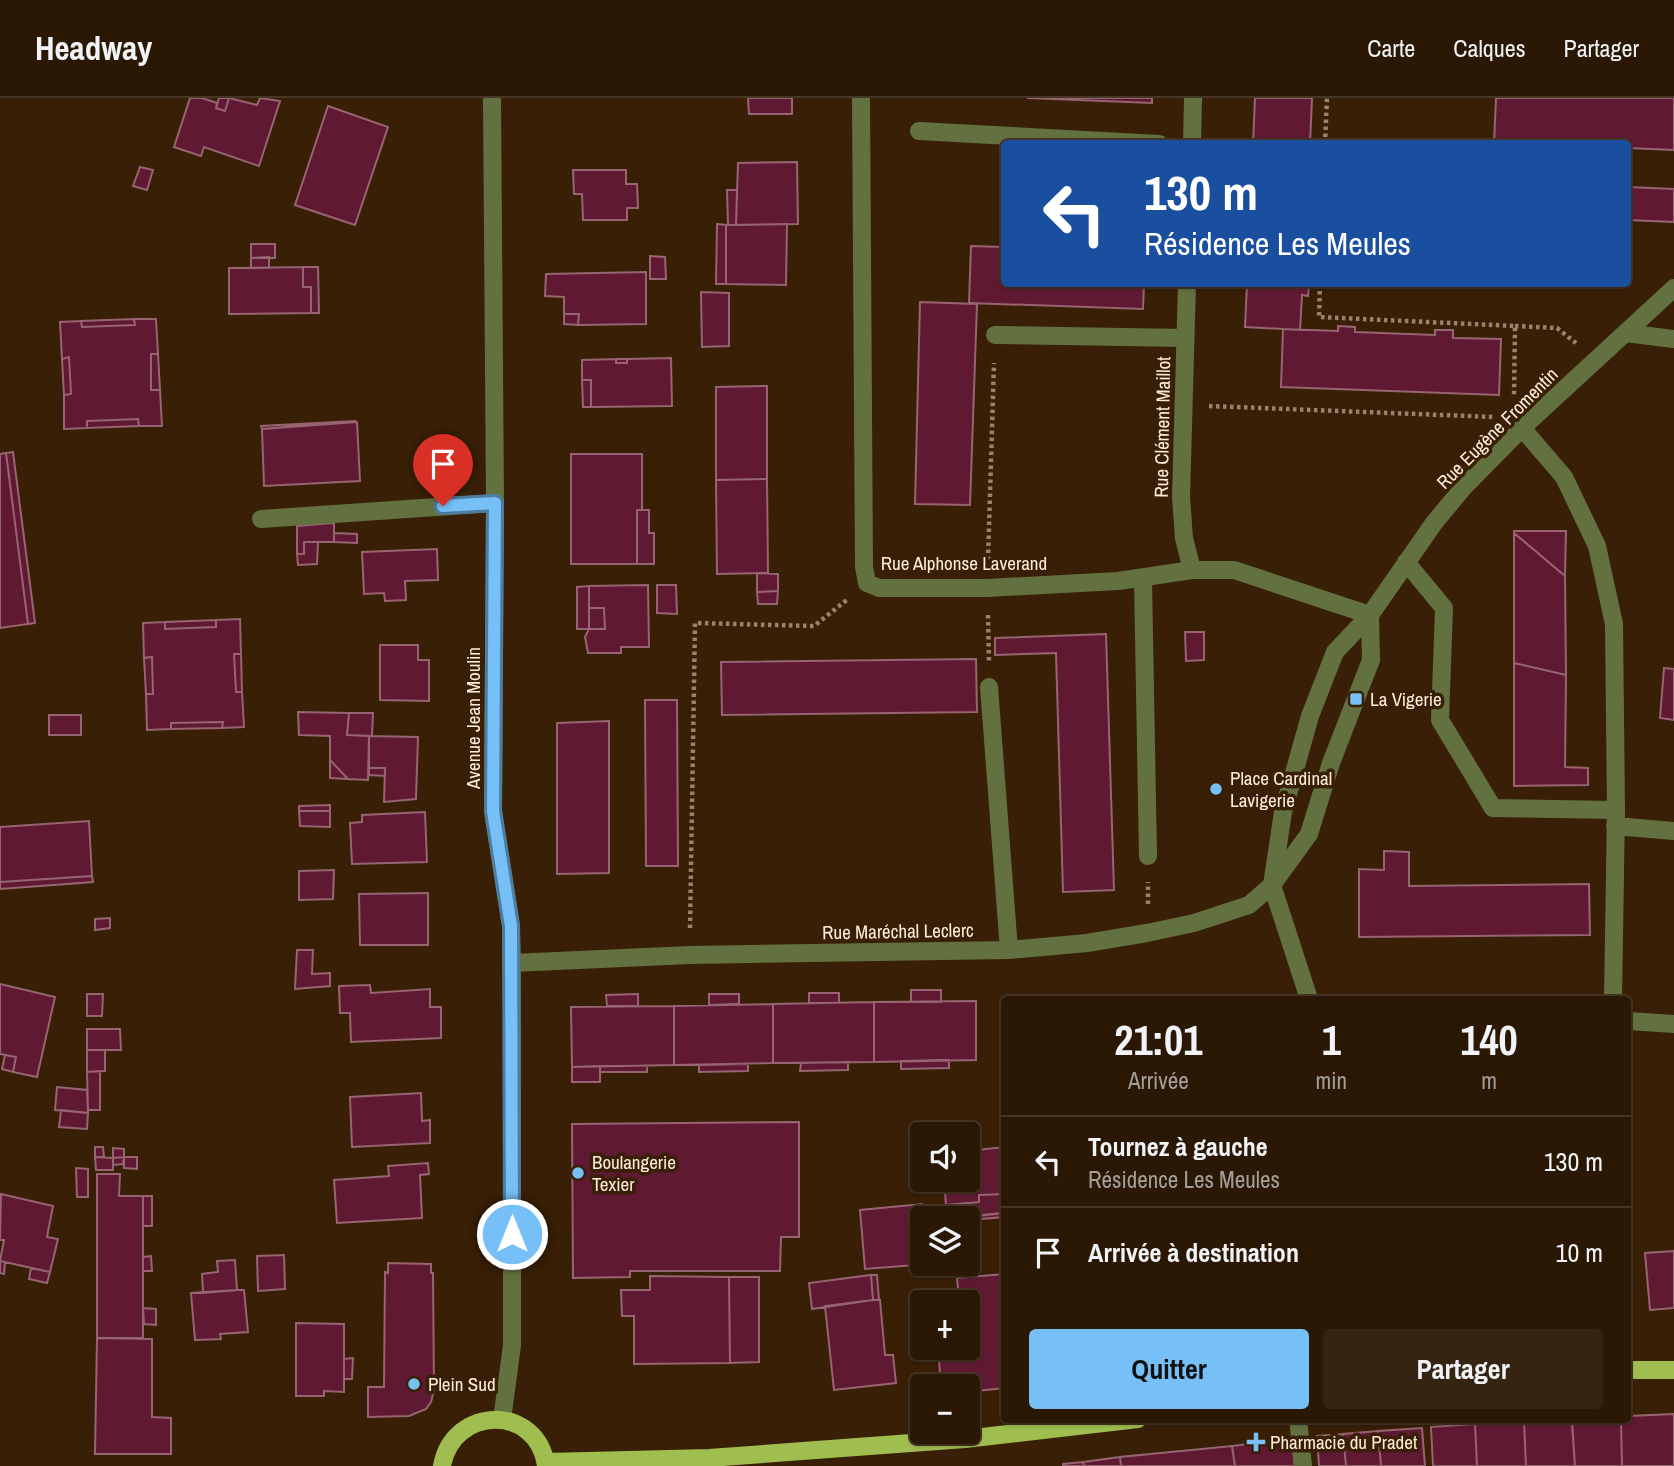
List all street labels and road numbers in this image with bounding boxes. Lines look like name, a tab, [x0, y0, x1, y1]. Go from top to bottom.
street label: Rue Clément Maillot	[1148, 356, 1176, 498]
street label: Rue Eugène Fromentin	[1431, 362, 1563, 494]
street label: Rue Alphonse Laverand	[881, 550, 1047, 576]
street label: Avenue Jean Moulin	[460, 647, 486, 790]
street label: Rue Maréchal Leclerc	[822, 917, 974, 945]

